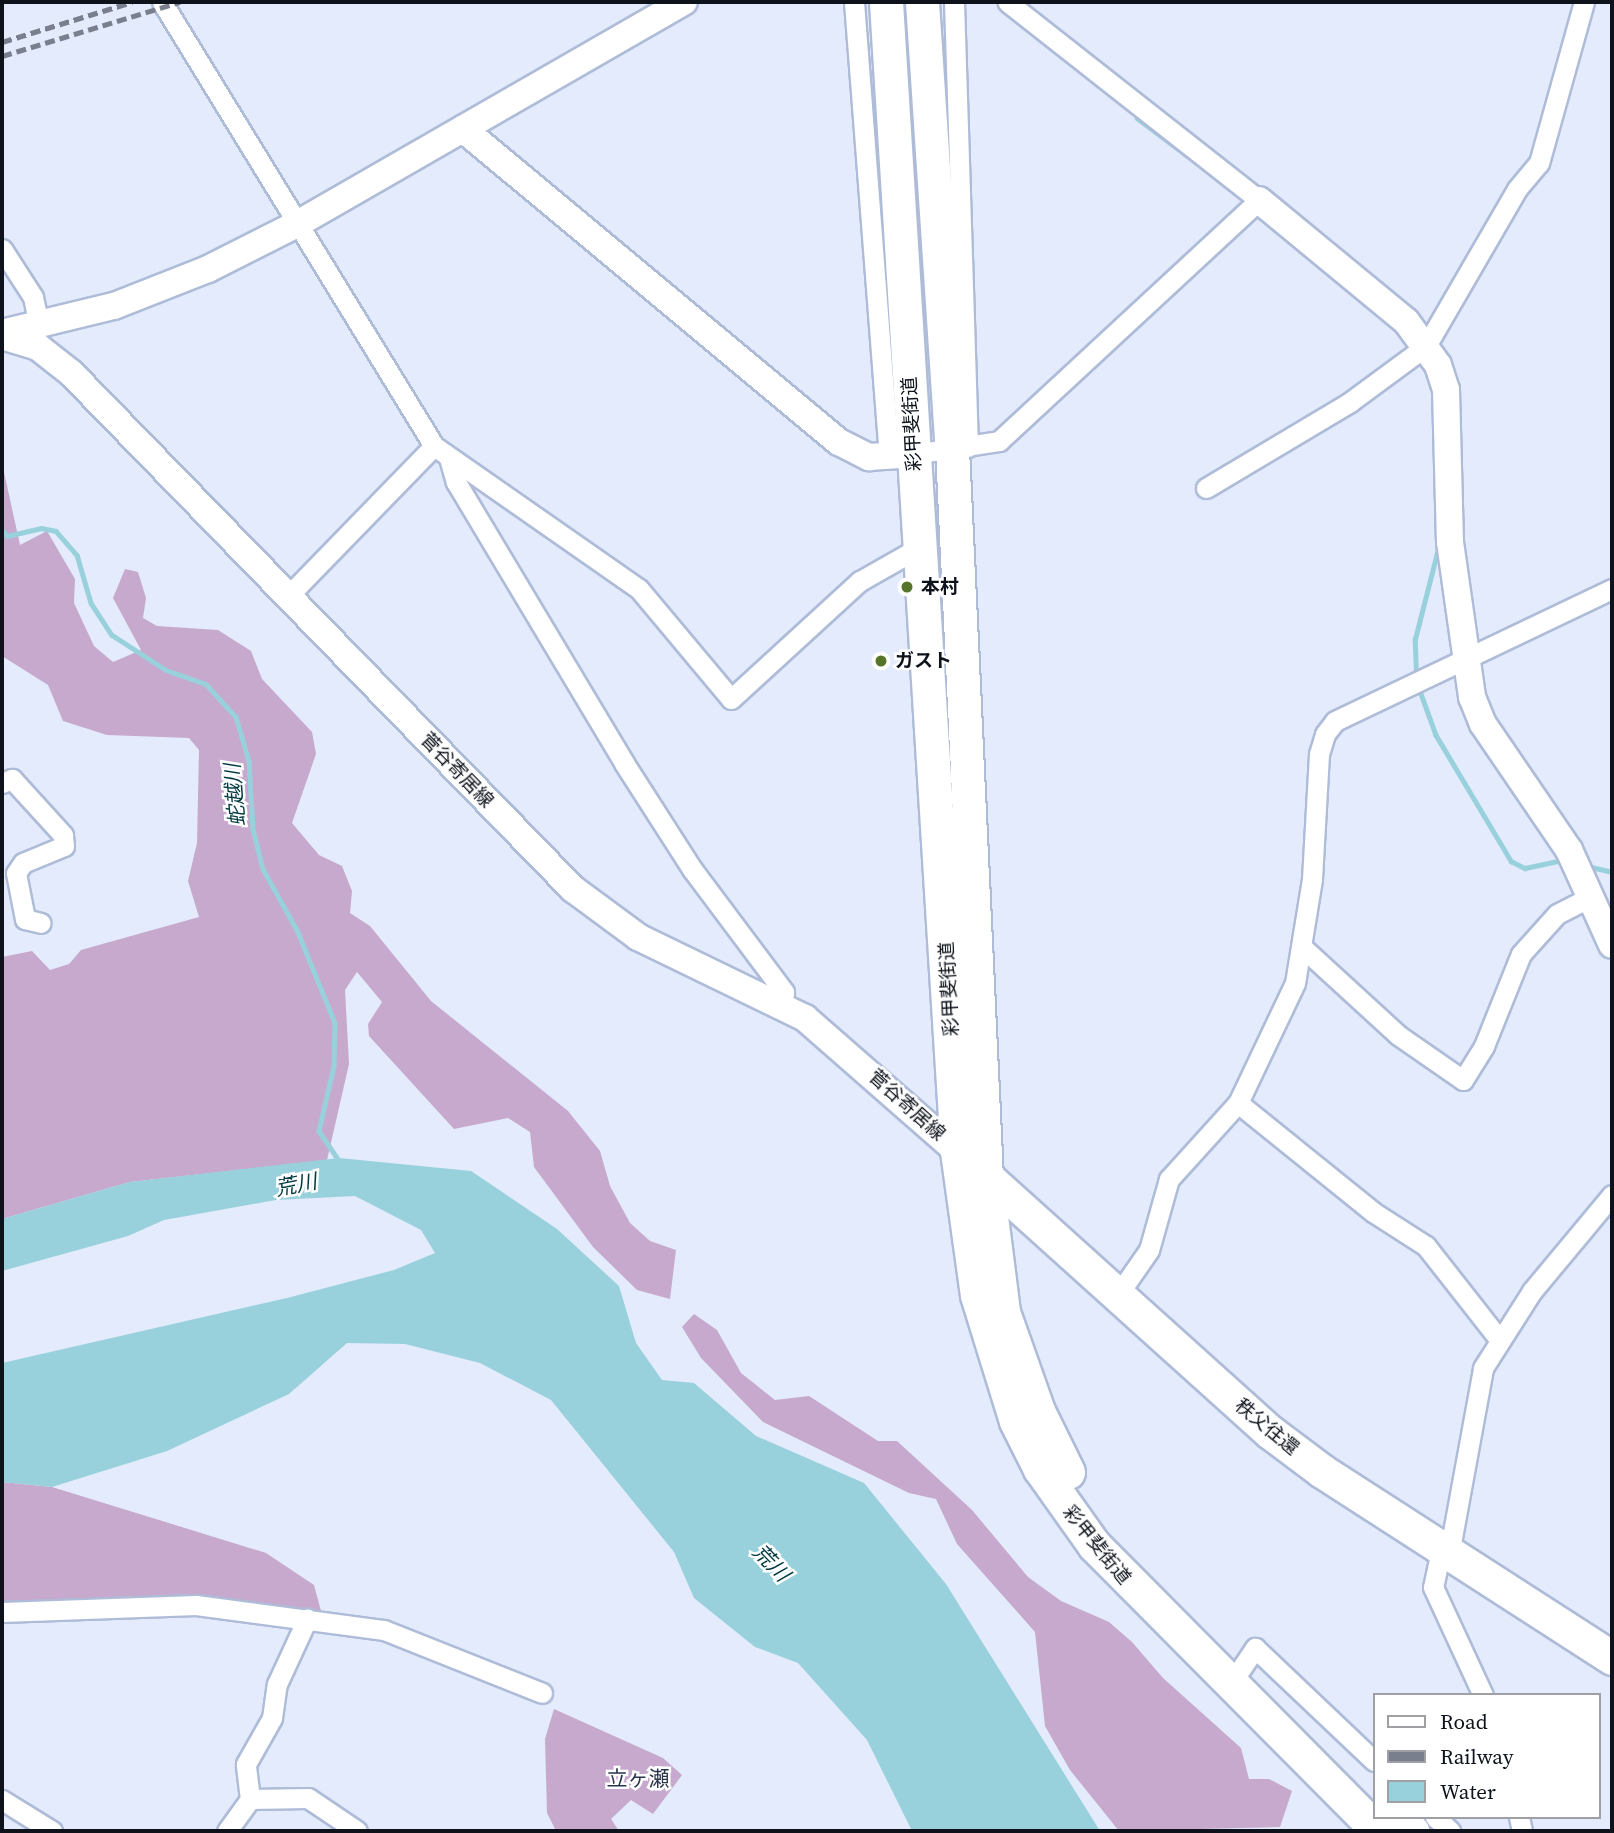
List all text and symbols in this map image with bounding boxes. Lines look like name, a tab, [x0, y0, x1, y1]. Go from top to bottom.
street label: 彩甲斐街道	[898, 376, 926, 472]
place label: 本村	[921, 576, 959, 598]
marker: 本村	[899, 579, 915, 595]
place label: ガスト	[895, 650, 952, 672]
marker: ガスト	[873, 653, 889, 669]
street label: 菅谷寄居線	[416, 728, 498, 812]
water label: 蛇越川	[220, 763, 250, 827]
street label: 彩甲斐街道	[935, 941, 963, 1037]
street label: 菅谷寄居線	[864, 1065, 950, 1145]
water label: 荒川	[273, 1169, 319, 1201]
street label: 秩父往還	[1231, 1394, 1303, 1460]
street label: 彩甲斐街道	[1058, 1501, 1136, 1589]
water label: 荒川	[747, 1539, 795, 1587]
legend	[1372, 1693, 1600, 1819]
text: Road	[1440, 1707, 1488, 1736]
text: Railway	[1440, 1742, 1514, 1771]
district label: 立ヶ瀬	[607, 1766, 669, 1792]
text: Water	[1440, 1777, 1496, 1806]

